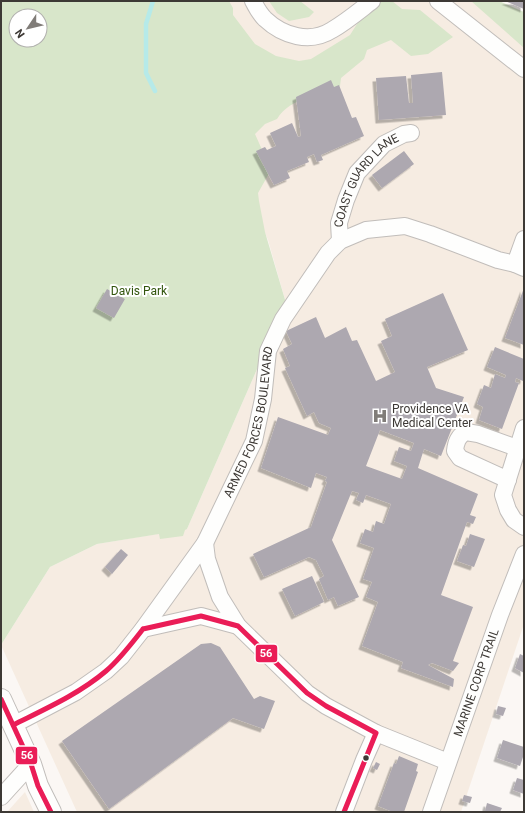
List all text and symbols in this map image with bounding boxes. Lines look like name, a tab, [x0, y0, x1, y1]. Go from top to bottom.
north arrow	[8, 8, 48, 48]
text: N	[13, 26, 28, 40]
street label: COAST GUARD LANE	[332, 131, 401, 228]
park label: Davis Park	[111, 284, 168, 298]
street label: ARMED FORCES BOULEVARD	[221, 344, 276, 500]
place label: Providence VA Medical Center	[392, 402, 472, 430]
hospital icon: Providence VA Medical Center	[371, 407, 389, 425]
street label: MARINE CORP TRAIL	[451, 626, 502, 739]
line badge: 56	[255, 644, 278, 663]
text: 56	[260, 647, 272, 660]
line badge: 56	[15, 746, 38, 765]
text: 56	[21, 749, 33, 762]
unlabelled marker	[361, 753, 371, 763]

